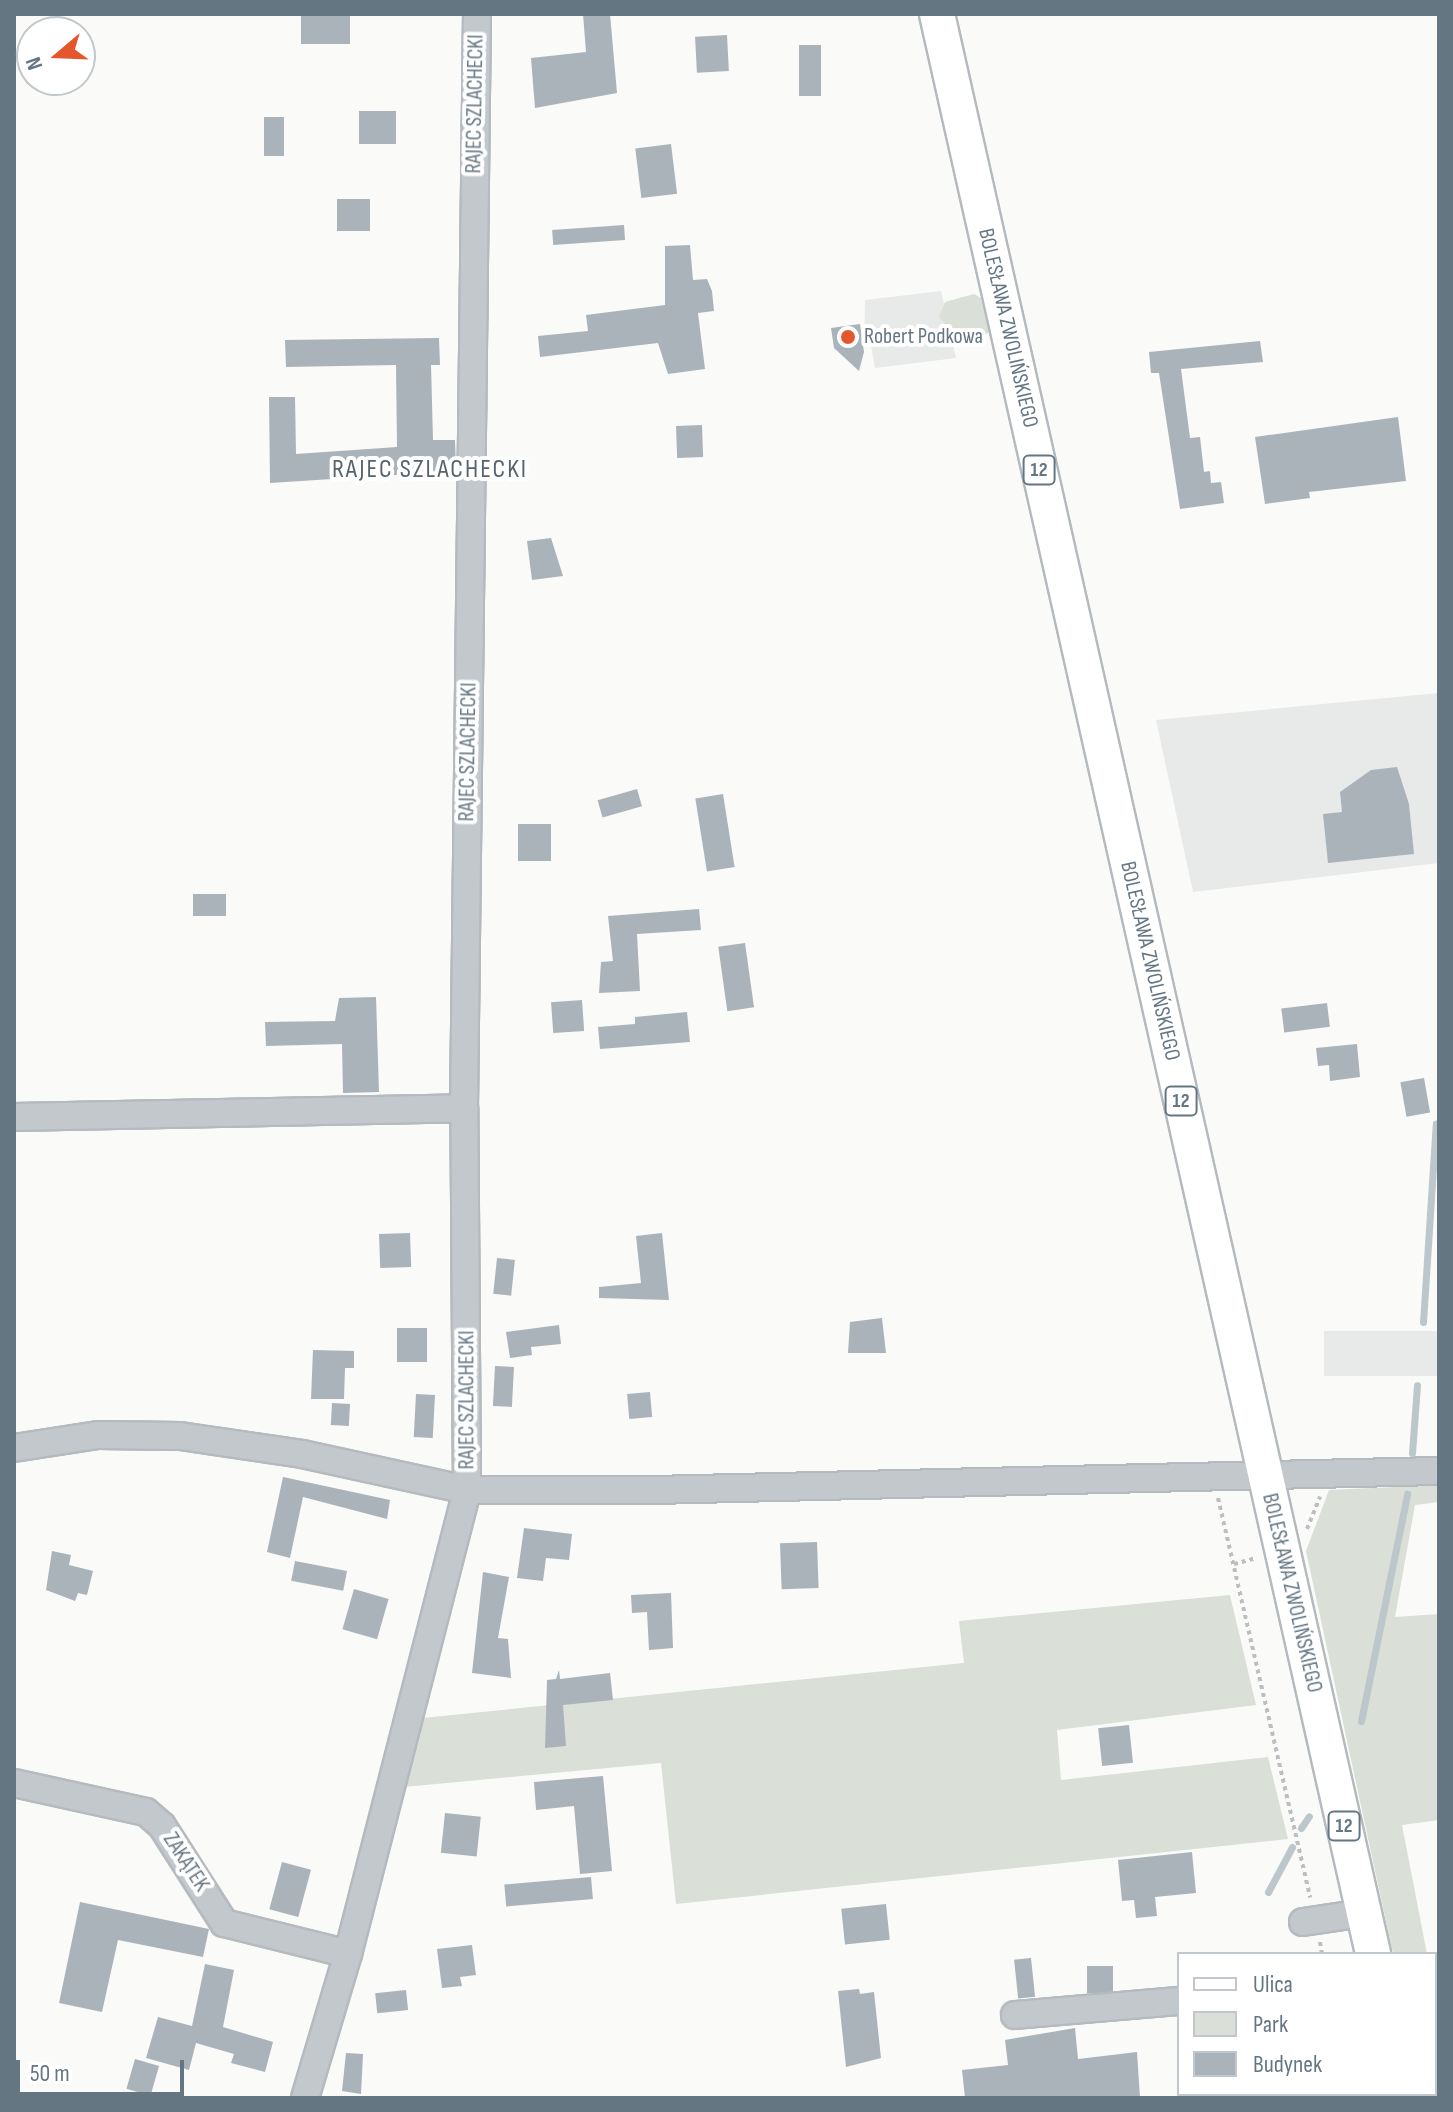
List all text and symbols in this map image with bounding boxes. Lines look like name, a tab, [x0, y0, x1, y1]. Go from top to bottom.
north arrow	[16, 16, 96, 96]
street label: RAJEC SZLACHECKI	[461, 34, 489, 174]
text: N	[20, 53, 49, 73]
street label: BOLESŁAWA ZWOLIŃSKIEGO	[972, 226, 1044, 430]
place label: Robert Podkowa	[864, 324, 983, 350]
marker: Robert Podkowa	[839, 328, 857, 346]
district label: RAJEC SZLACHECKI	[332, 454, 528, 486]
road number: 12	[1021, 454, 1057, 486]
street label: RAJEC SZLACHECKI	[454, 682, 482, 822]
street label: BOLESŁAWA ZWOLIŃSKIEGO	[1114, 859, 1186, 1063]
road number: 12	[1163, 1085, 1199, 1117]
street label: RAJEC SZLACHECKI	[454, 1331, 480, 1469]
street label: BOLESŁAWA ZWOLIŃSKIEGO	[1256, 1491, 1328, 1695]
road number: 12	[1326, 1810, 1362, 1842]
street label: ZAKĄTEK	[157, 1828, 215, 1896]
legend	[1177, 1952, 1437, 2096]
text: Ulica	[1253, 1970, 1293, 1999]
text: Park	[1253, 2010, 1288, 2039]
scale bar	[20, 2044, 188, 2094]
text: Budynek	[1253, 2050, 1322, 2079]
text: 50 m	[30, 2059, 70, 2088]

